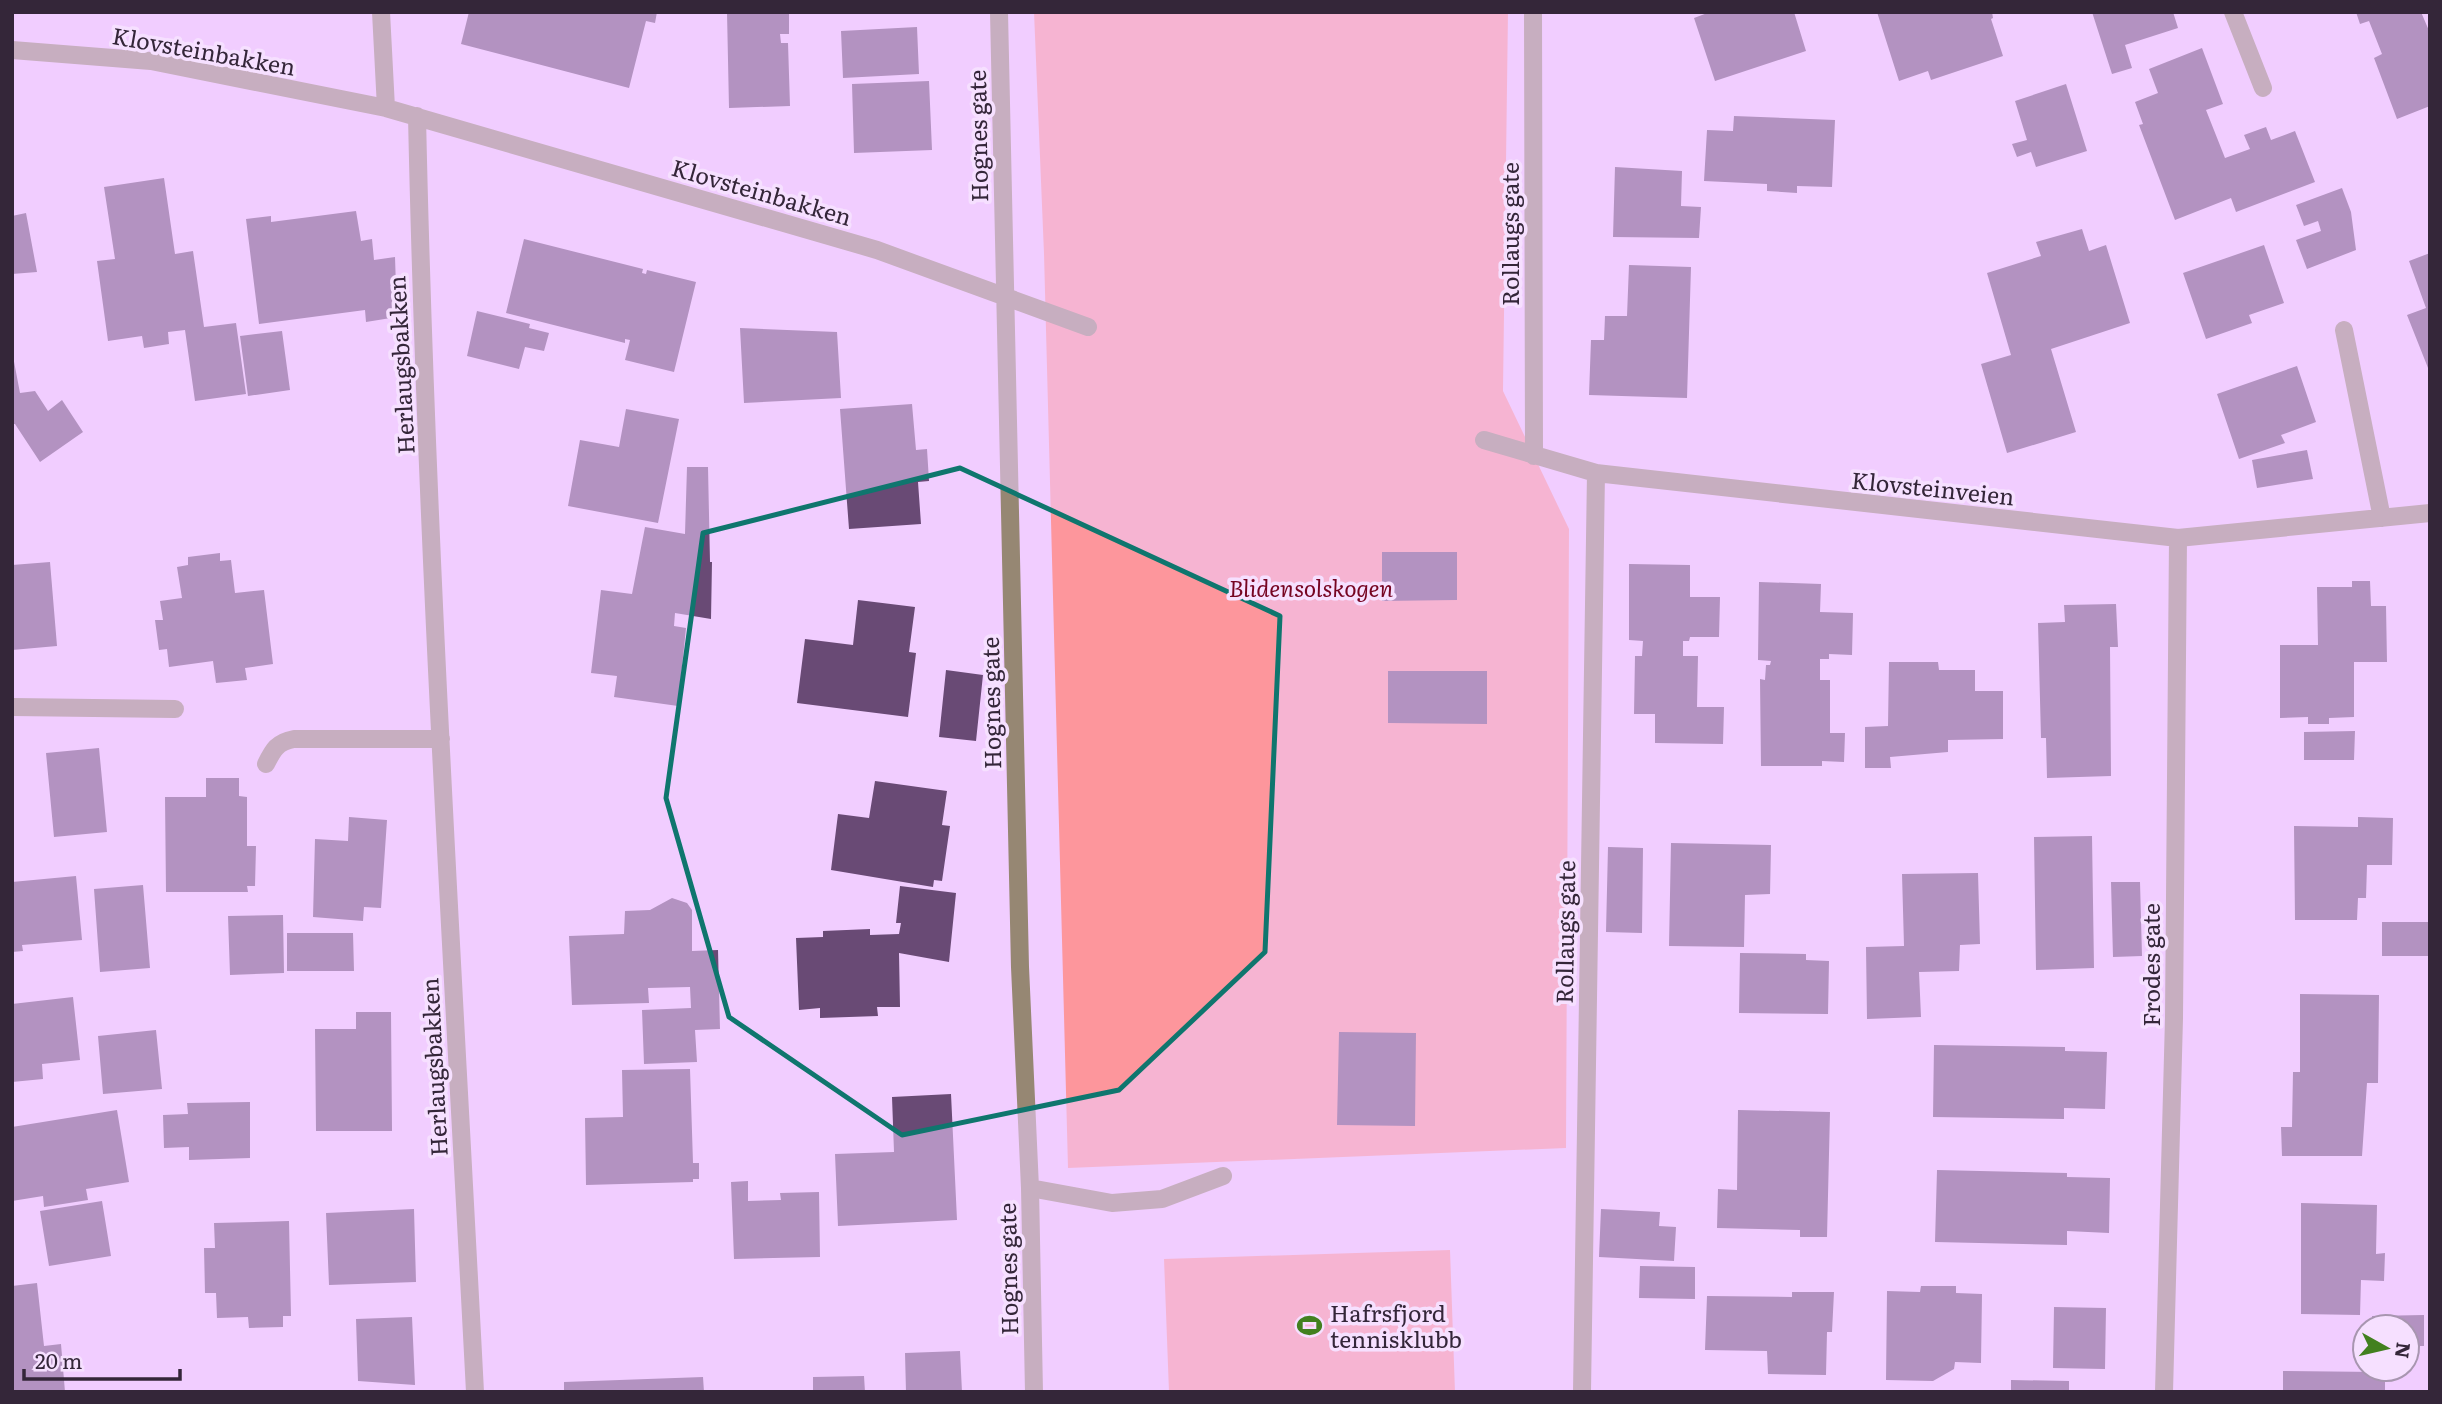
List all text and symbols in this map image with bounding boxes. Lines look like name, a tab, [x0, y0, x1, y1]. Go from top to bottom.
street label: Klovsteinbakken	[110, 17, 298, 83]
street label: Hognes gate	[959, 69, 995, 203]
street label: Klovsteinbakken	[668, 149, 856, 233]
street label: Rollaugs gate	[1492, 162, 1526, 306]
street label: Herlaugsbakken	[378, 275, 422, 455]
street label: Klovsteinveien	[1850, 462, 2016, 512]
park label: Blidensolskogen	[1229, 570, 1394, 604]
street label: Hognes gate	[972, 636, 1008, 770]
street label: Rollaugs gate	[1546, 860, 1582, 1004]
street label: Frodes gate	[2133, 903, 2167, 1027]
street label: Herlaugsbakken	[411, 977, 455, 1157]
street label: Hognes gate	[989, 1202, 1025, 1336]
place label: Hafrsfjord tennisklubb	[1330, 1295, 1462, 1355]
sports icon: Hafrsfjord tennisklubb	[1296, 1311, 1324, 1339]
north arrow	[2351, 1313, 2421, 1383]
scale bar	[24, 1338, 180, 1382]
text: N	[2389, 1341, 2419, 1360]
text: 20 m	[35, 1344, 82, 1375]

